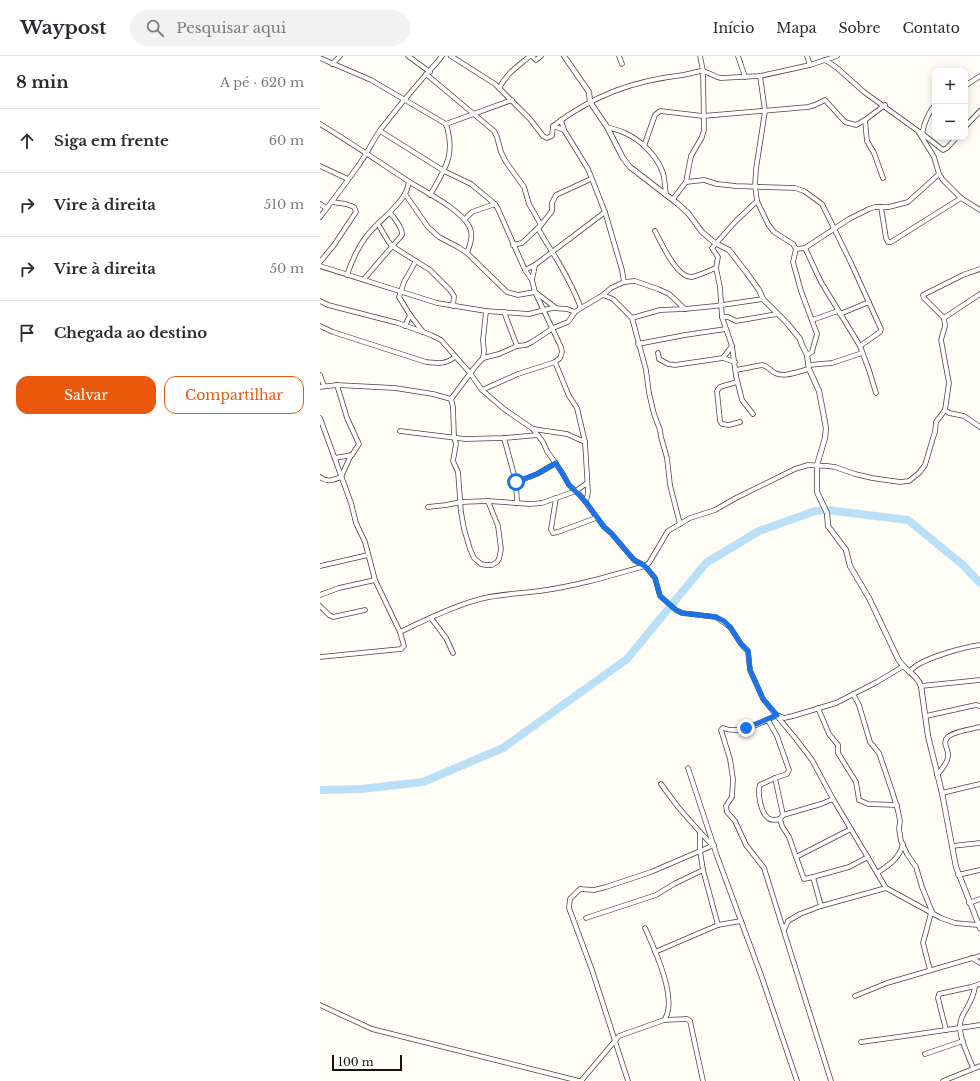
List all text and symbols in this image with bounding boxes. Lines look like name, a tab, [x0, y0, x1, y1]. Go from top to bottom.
search box	[130, 10, 410, 46]
text: Waypost	[20, 16, 106, 39]
icon: search	[144, 17, 166, 39]
text: Pesquisar aqui	[176, 18, 286, 37]
text: Início	[713, 19, 754, 37]
text: Mapa	[776, 19, 817, 37]
text: Sobre	[839, 19, 880, 37]
text: Contato	[902, 19, 960, 37]
map controls	[932, 68, 968, 140]
button: +	[932, 68, 968, 104]
text: 8 min	[16, 72, 69, 93]
text: A pé · 620 m	[220, 74, 304, 91]
button: −	[932, 104, 968, 140]
icon: ahead	[16, 130, 38, 152]
text: Siga em frente	[54, 131, 169, 150]
text: 60 m	[269, 132, 304, 149]
icon: right	[16, 194, 38, 216]
text: Vire à direita	[54, 195, 156, 214]
text: 510 m	[264, 196, 304, 213]
icon: right	[16, 258, 38, 280]
text: Vire à direita	[54, 259, 156, 278]
text: 50 m	[270, 260, 304, 277]
icon: arrive	[16, 322, 38, 344]
text: Chegada ao destino	[54, 323, 207, 342]
button: Salvar	[16, 376, 156, 414]
button: Compartilhar	[164, 376, 304, 414]
route start	[507, 473, 525, 491]
route end	[737, 719, 755, 737]
scale bar	[332, 1053, 402, 1072]
text: 100 m	[338, 1055, 374, 1069]

